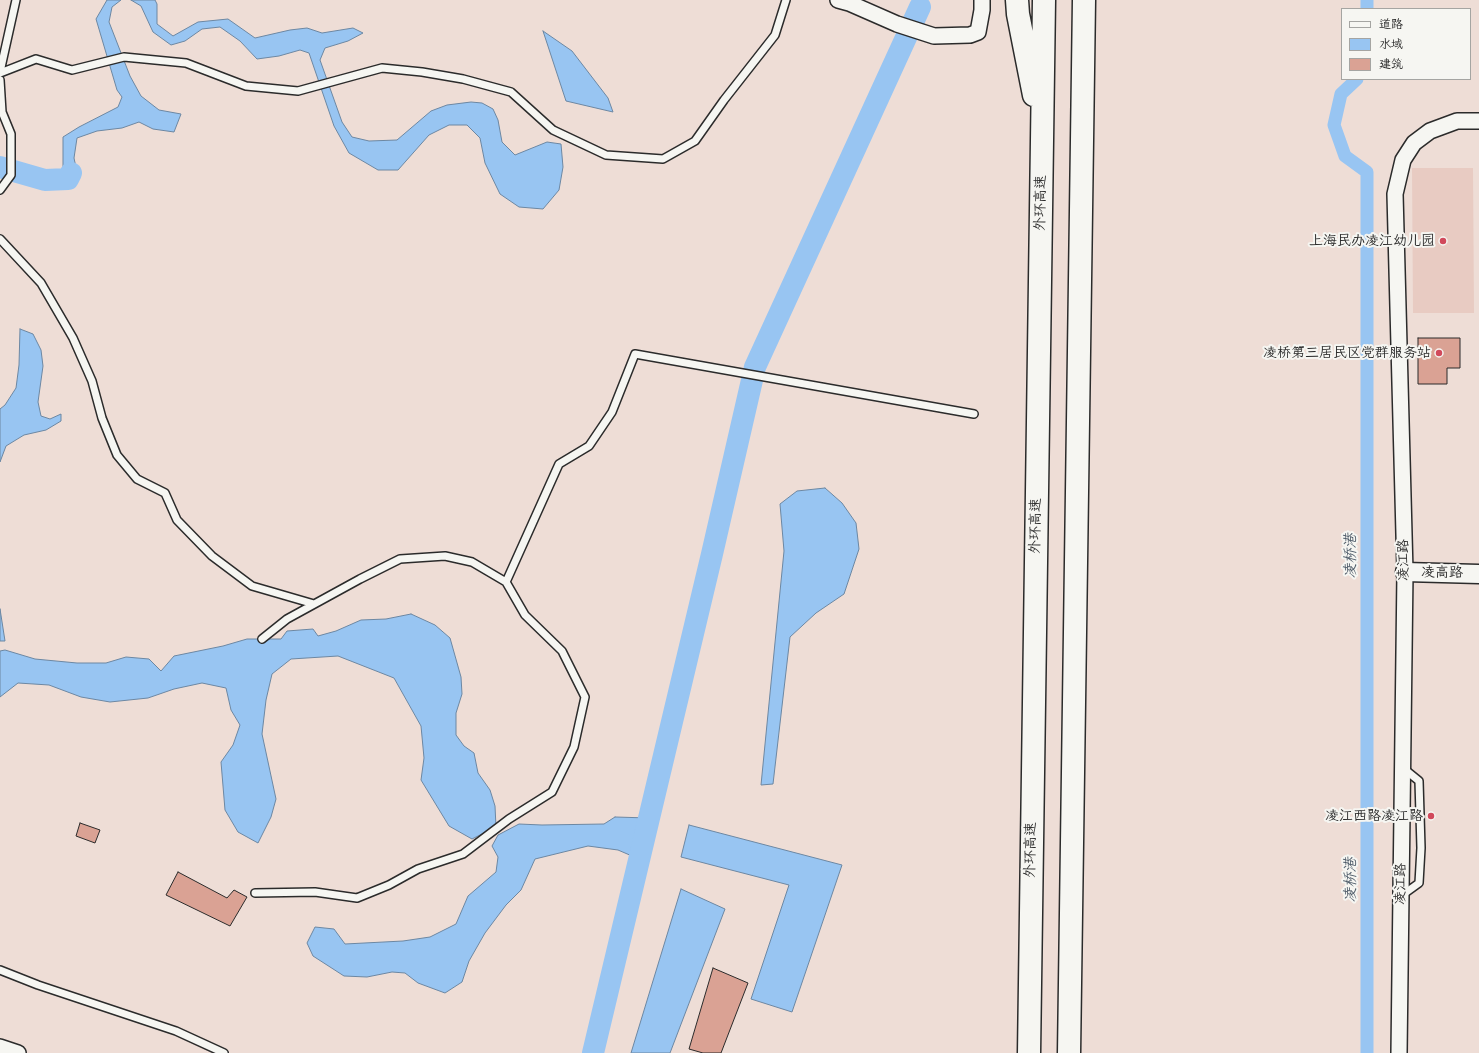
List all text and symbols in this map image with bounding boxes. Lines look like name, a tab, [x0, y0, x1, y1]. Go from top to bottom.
legend	[1341, 8, 1471, 80]
text: 道路	[1379, 17, 1403, 32]
text: 水域	[1379, 37, 1403, 52]
text: 建筑	[1379, 57, 1403, 72]
street label: 外环高速	[1032, 175, 1050, 231]
place label: 上海民办凌江幼儿园	[1309, 233, 1435, 249]
marker: 上海民办凌江幼儿园	[1438, 236, 1448, 246]
place label: 凌桥第三居民区党群服务站	[1263, 345, 1431, 361]
marker: 凌桥第三居民区党群服务站	[1434, 348, 1444, 358]
street label: 外环高速	[1027, 498, 1045, 554]
water label: 凌桥港	[1342, 534, 1360, 578]
street label: 凌江路	[1395, 539, 1413, 581]
street label: 凌高路	[1421, 564, 1463, 582]
place label: 凌江西路凌江路	[1325, 808, 1423, 824]
marker: 凌江西路凌江路	[1426, 811, 1436, 821]
street label: 外环高速	[1022, 822, 1040, 878]
water label: 凌桥港	[1342, 858, 1360, 902]
street label: 凌江路	[1392, 863, 1410, 905]

